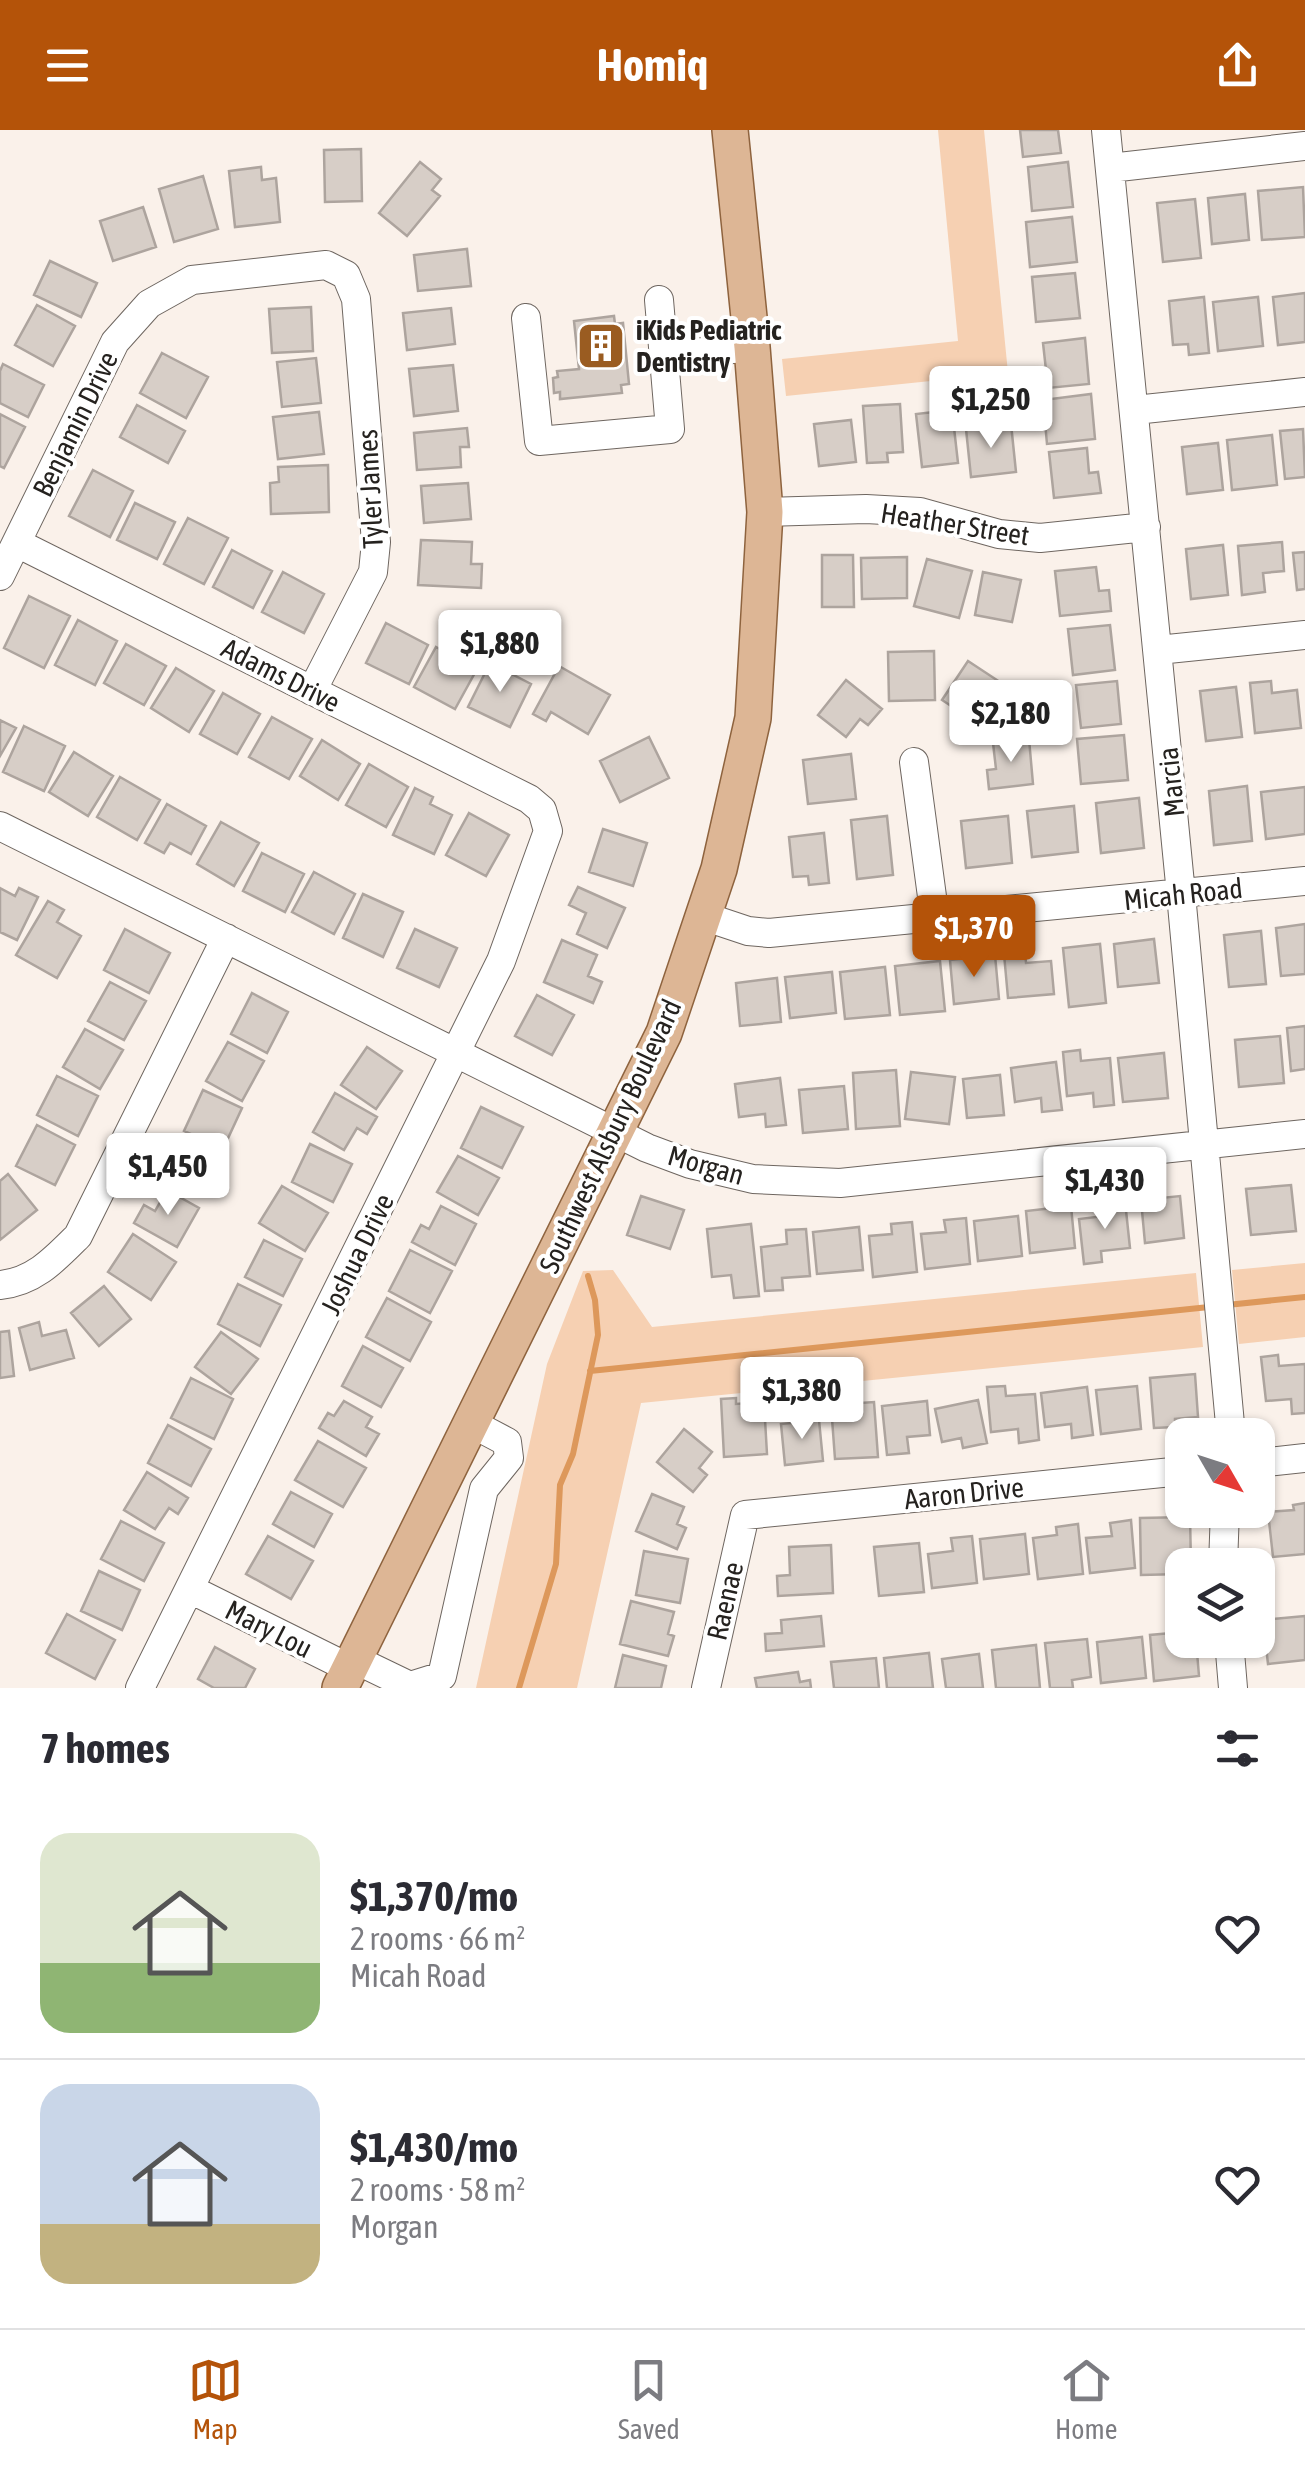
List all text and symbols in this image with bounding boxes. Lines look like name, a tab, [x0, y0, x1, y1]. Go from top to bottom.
icon: menu	[40, 38, 95, 93]
icon: share	[1210, 38, 1265, 93]
text: Homiq	[597, 39, 708, 91]
place label: iKids Pediatric Dentistry	[636, 314, 782, 378]
building icon: iKids Pediatric Dentistry	[575, 320, 627, 372]
street label: Benjamin Drive	[26, 346, 124, 502]
pin: $1,250	[910, 366, 1072, 451]
text: $1,250	[951, 380, 1031, 417]
street label: Tyler James	[351, 429, 389, 549]
street label: Heather Street	[878, 496, 1032, 552]
pin: $1,880	[419, 610, 581, 695]
text: $1,880	[460, 624, 540, 661]
street label: Adams Drive	[217, 632, 345, 718]
pin: $2,180	[930, 680, 1092, 765]
text: $2,180	[971, 694, 1051, 731]
street label: Marcia	[1151, 746, 1191, 818]
street label: Micah Road	[1122, 872, 1244, 916]
pin: $1,370	[893, 895, 1055, 980]
text: $1,370	[934, 909, 1014, 946]
street label: Southwest Alsbury Boulevard	[533, 994, 687, 1278]
pin: $1,450	[87, 1133, 249, 1218]
street label: Morgan	[664, 1139, 748, 1191]
text: $1,450	[128, 1147, 208, 1184]
pin: $1,430	[1024, 1147, 1186, 1232]
text: $1,430	[1065, 1161, 1145, 1198]
street label: Joshua Drive	[314, 1188, 400, 1320]
pin: $1,380	[721, 1357, 883, 1442]
text: $1,380	[762, 1371, 842, 1408]
north arrow	[1165, 1418, 1275, 1528]
map controls	[1165, 1418, 1275, 1658]
street label: Aaron Drive	[903, 1471, 1025, 1515]
button: layers	[1165, 1548, 1275, 1658]
street label: Raenae	[701, 1559, 749, 1643]
street label: Mary Lou	[220, 1594, 318, 1664]
icon: filters	[1210, 1721, 1265, 1776]
text: 7 homes	[40, 1724, 170, 1772]
text: $1,370/mo	[350, 1872, 518, 1920]
icon: home	[120, 1873, 240, 1993]
icon: heart	[1210, 1906, 1265, 1961]
text: 2 rooms · 66 m²	[350, 1920, 525, 1957]
text: Micah Road	[350, 1957, 487, 1994]
text: $1,430/mo	[350, 2123, 518, 2171]
icon: home	[120, 2124, 240, 2244]
icon: heart	[1210, 2157, 1265, 2212]
text: 2 rooms · 58 m²	[350, 2171, 525, 2208]
text: Morgan	[350, 2208, 438, 2245]
tab: Map	[188, 2353, 243, 2445]
tab: Saved	[618, 2353, 680, 2445]
tab: Home	[1055, 2353, 1117, 2445]

